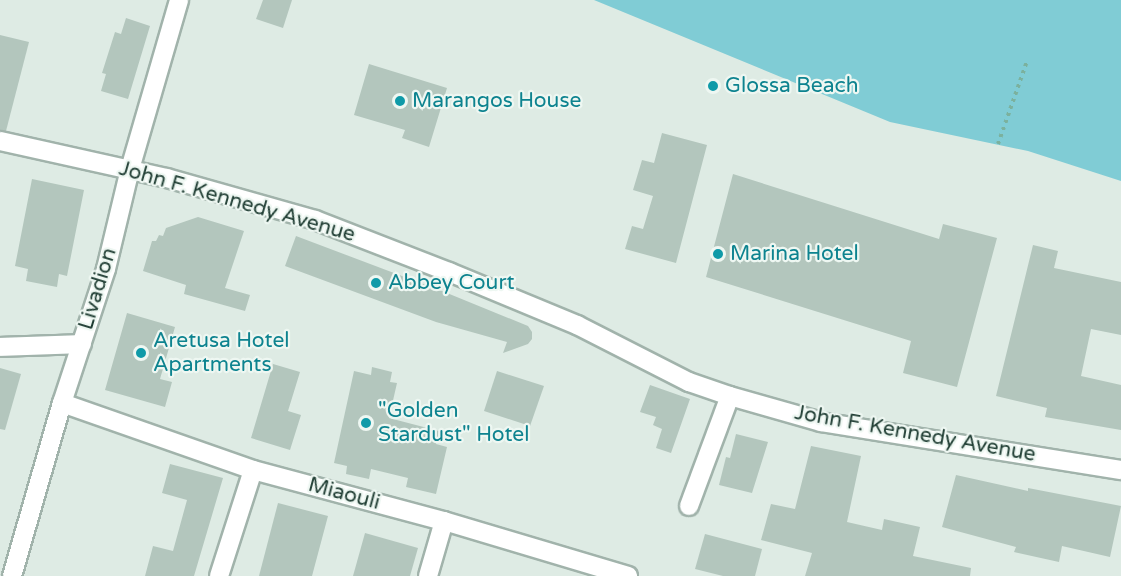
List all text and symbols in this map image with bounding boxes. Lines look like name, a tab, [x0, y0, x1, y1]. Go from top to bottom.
place label: Glossa Beach	[725, 73, 858, 99]
marker: Glossa Beach	[706, 79, 720, 93]
place label: Marangos House	[412, 88, 581, 114]
marker: Marangos House	[393, 94, 407, 108]
street label: John F. Kennedy Avenue	[116, 156, 358, 248]
place label: Marina Hotel	[730, 241, 859, 267]
street label: Livadion	[74, 245, 122, 333]
marker: Marina Hotel	[711, 247, 725, 261]
place label: Abbey Court	[388, 270, 514, 296]
marker: Abbey Court	[369, 276, 383, 290]
place label: Aretusa Hotel Apartments	[153, 328, 290, 378]
marker: Aretusa Hotel Apartments	[134, 346, 148, 360]
place label: "Golden Stardust" Hotel	[378, 398, 529, 448]
street label: John F. Kennedy Avenue	[792, 400, 1038, 468]
marker: "Golden Stardust" Hotel	[359, 416, 373, 430]
street label: Miaouli	[305, 472, 383, 516]

